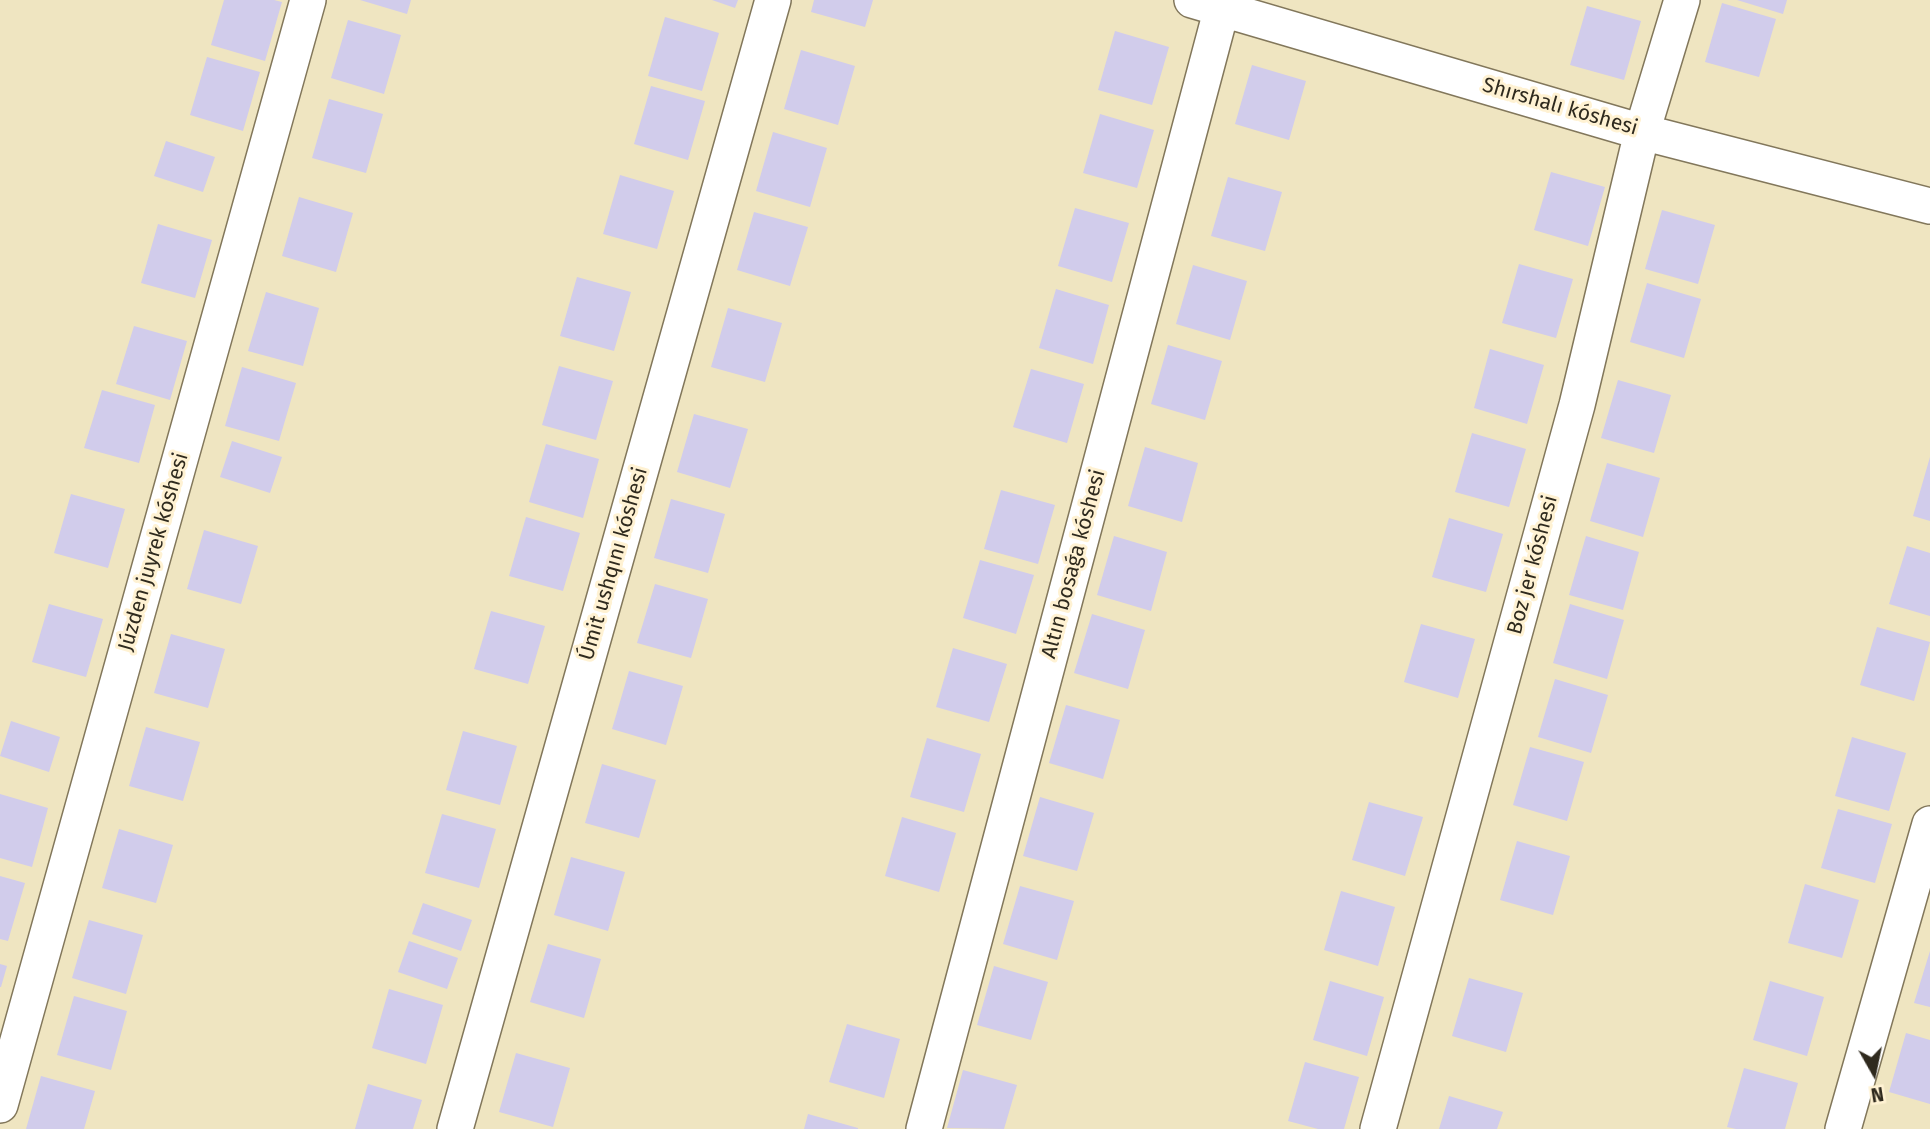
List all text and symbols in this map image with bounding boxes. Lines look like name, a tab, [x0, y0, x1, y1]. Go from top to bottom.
street label: Shırshalı kóshesi	[1479, 73, 1641, 141]
street label: Júzden juyrek kóshesi	[114, 450, 194, 654]
street label: Úmit ushqını kóshesi	[574, 465, 654, 663]
street label: Altın bosaǵa kóshesi	[1037, 467, 1111, 661]
street label: Boz jer kóshesi	[1502, 493, 1564, 637]
north arrow	[1839, 1038, 1909, 1108]
text: N	[1869, 1082, 1885, 1107]

